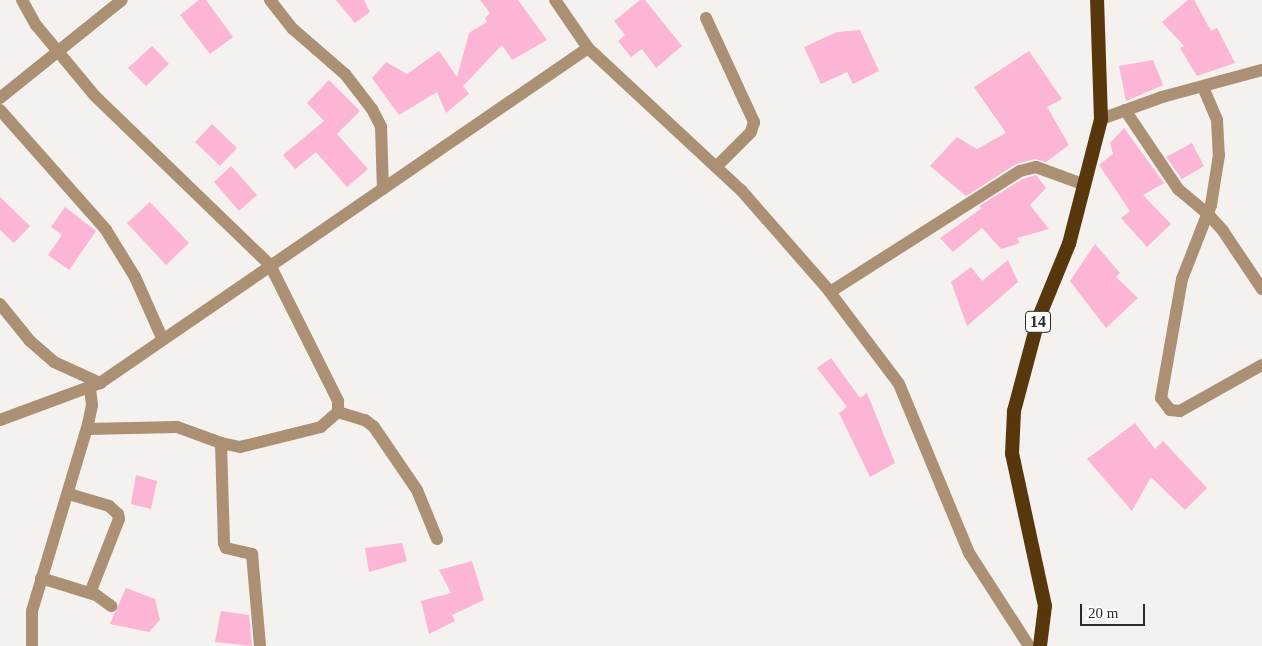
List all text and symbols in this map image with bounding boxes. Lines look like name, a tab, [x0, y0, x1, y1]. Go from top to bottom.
road number: 14	[1024, 308, 1052, 336]
scale bar	[1082, 594, 1147, 626]
text: 20 m	[1088, 605, 1118, 621]

